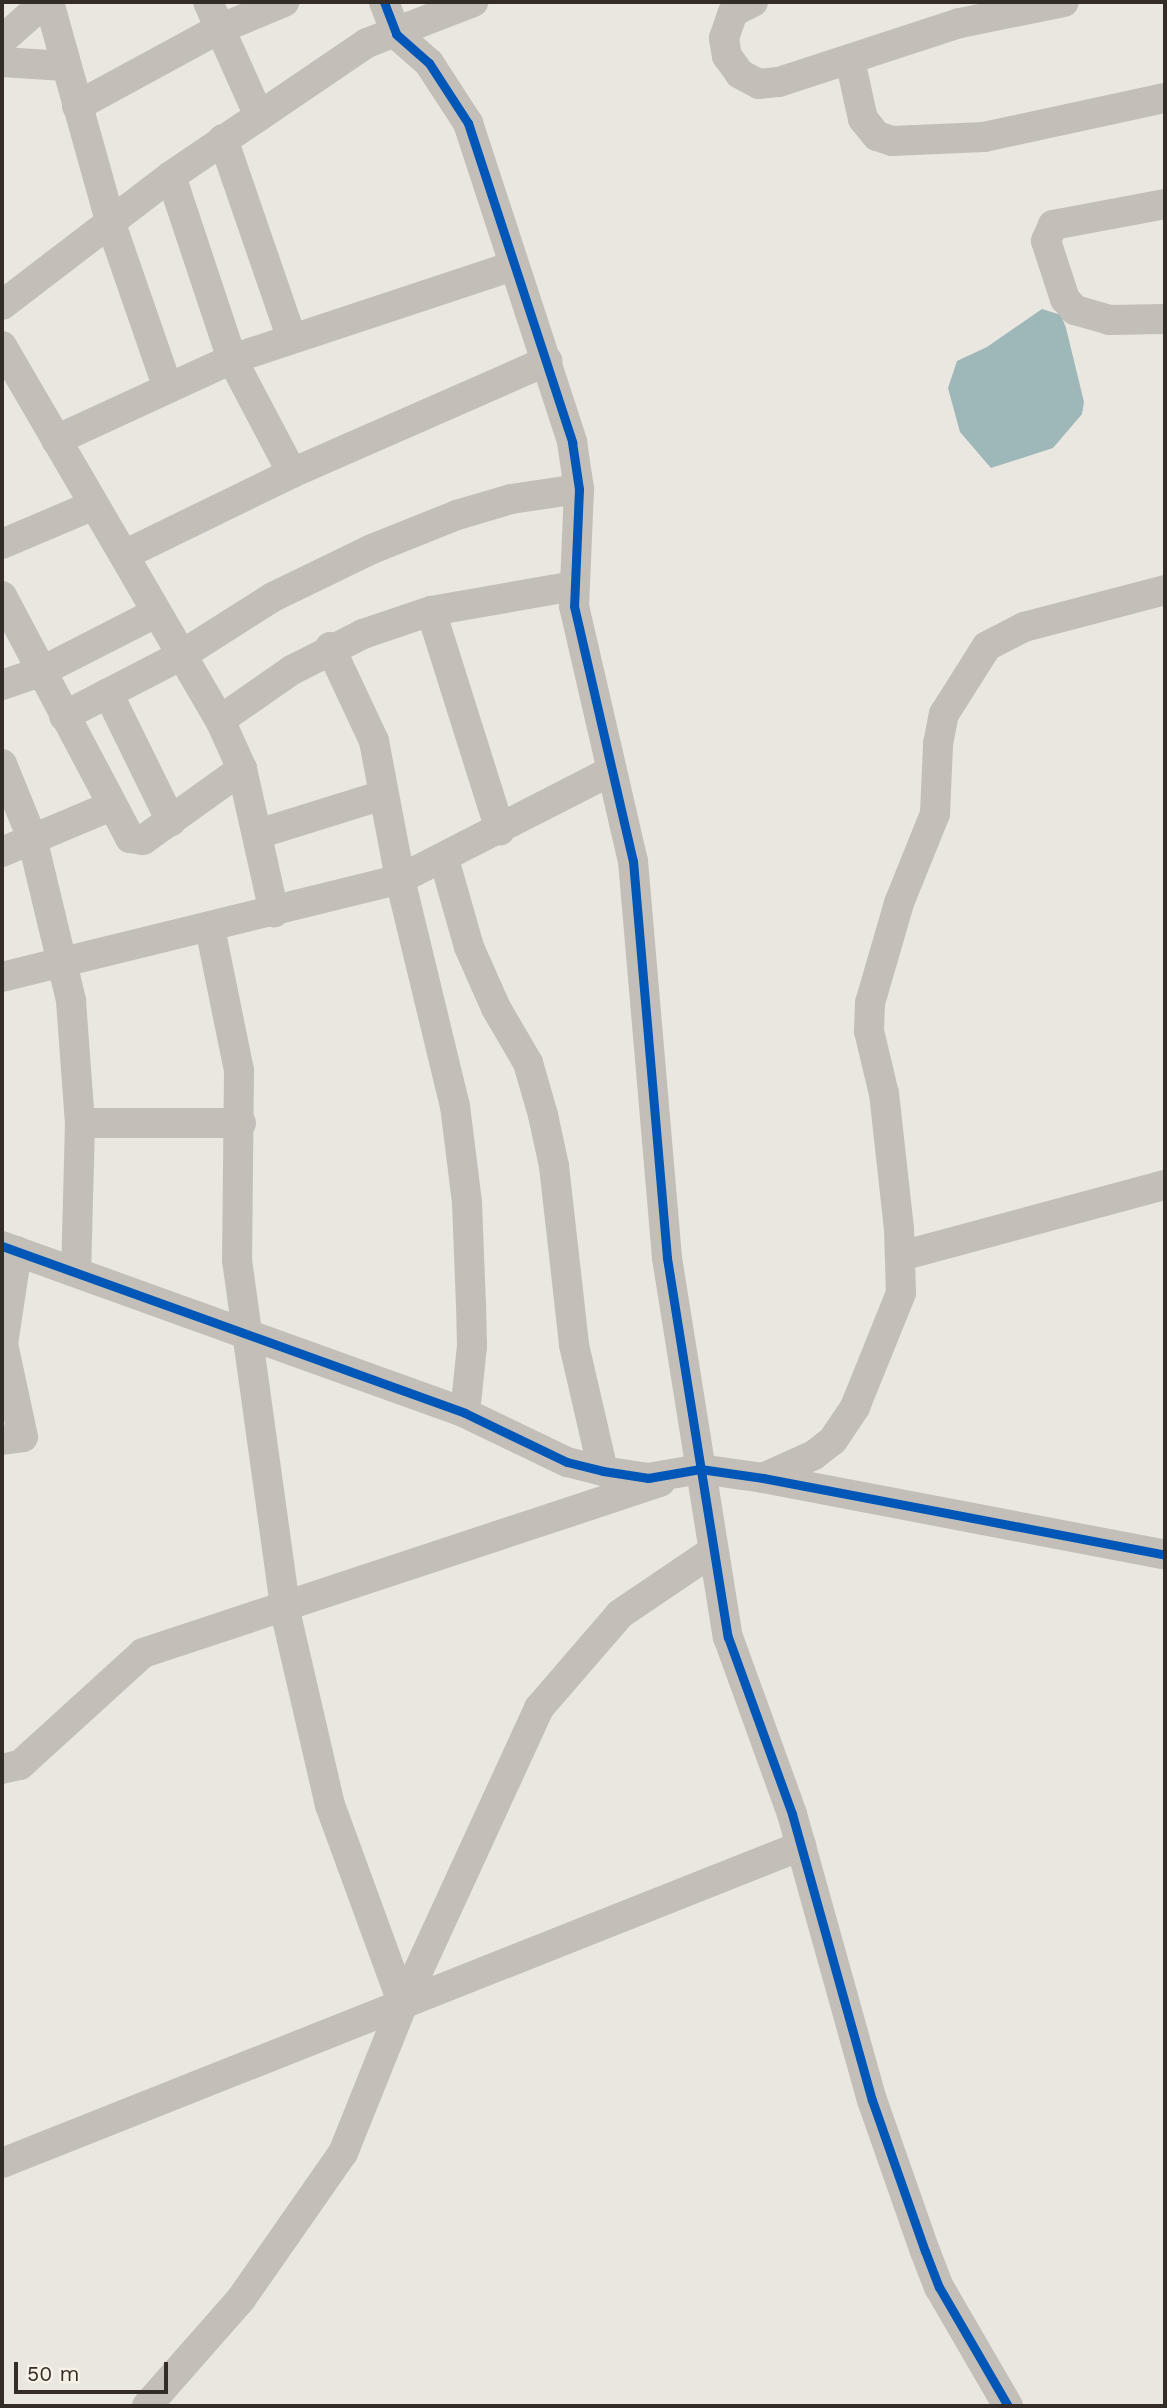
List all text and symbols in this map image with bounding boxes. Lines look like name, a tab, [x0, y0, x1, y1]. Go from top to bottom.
scale bar	[18, 2348, 172, 2392]
text: 50 m	[27, 2361, 79, 2386]

